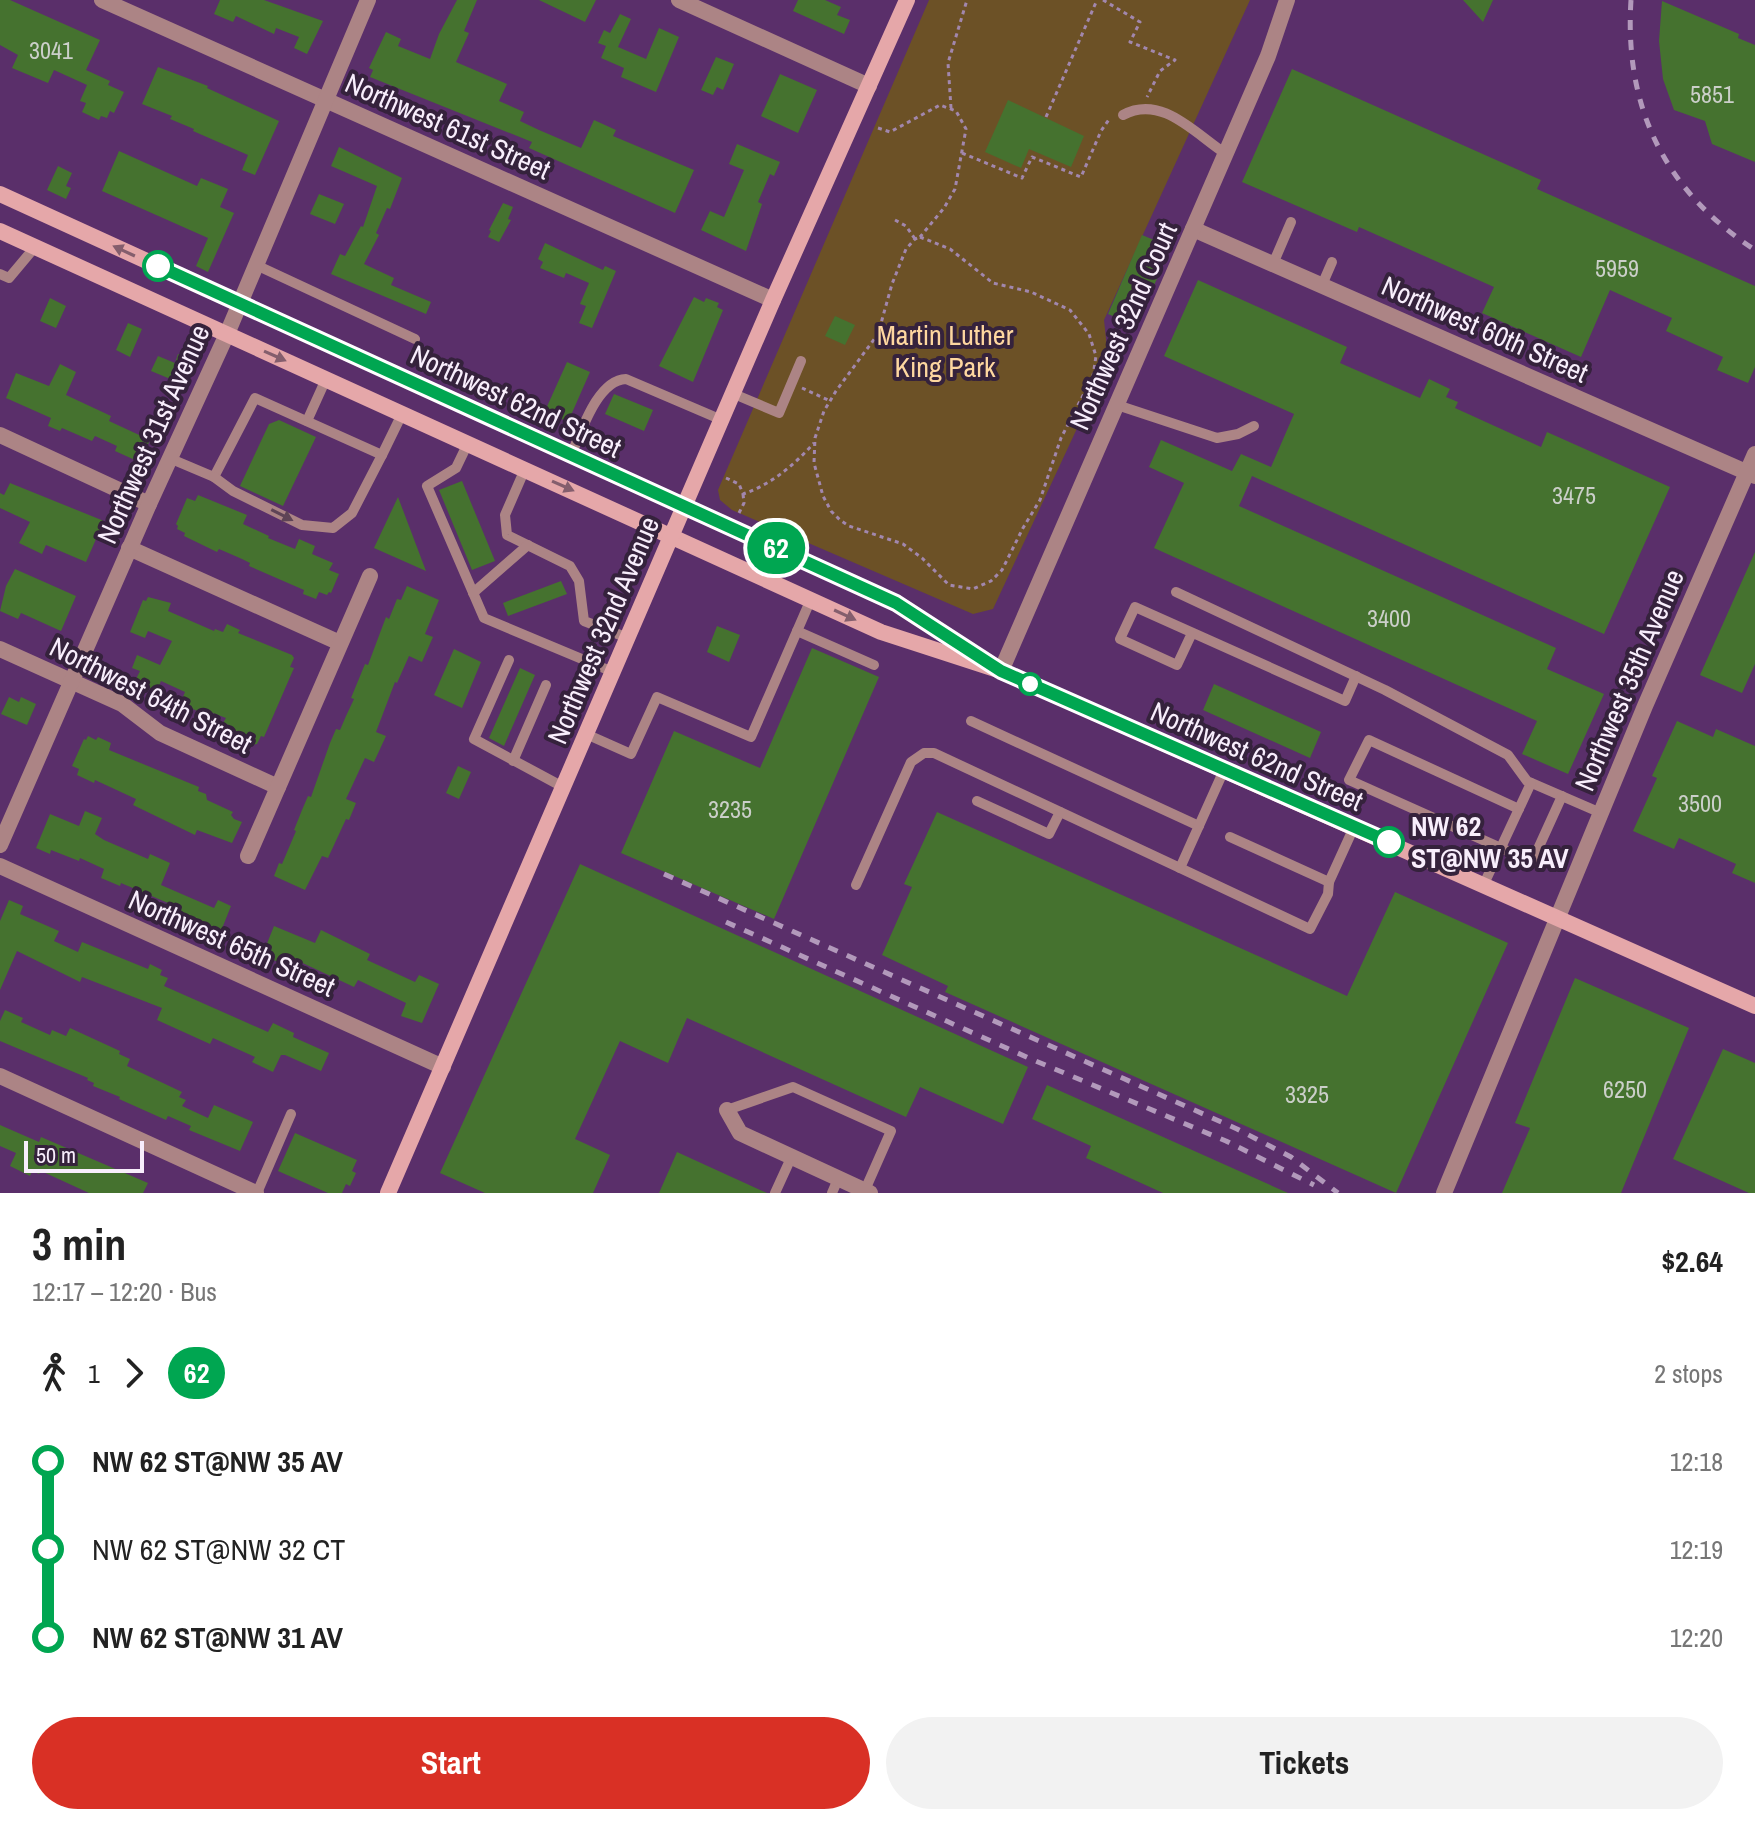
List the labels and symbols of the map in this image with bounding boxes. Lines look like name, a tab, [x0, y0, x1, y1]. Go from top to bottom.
house number: 3041	[29, 34, 73, 66]
street label: Northwest 61st Street	[339, 64, 557, 188]
house number: 5851	[1690, 78, 1734, 110]
street label: Northwest 32nd Court	[1060, 216, 1186, 436]
one-way arrow	[112, 244, 136, 257]
unlabelled marker	[143, 251, 173, 281]
house number: 5959	[1595, 252, 1639, 284]
street label: Northwest 60th Street	[1376, 266, 1594, 392]
park label: Martin Luther King Park	[877, 316, 1014, 386]
street label: Northwest 31st Avenue	[88, 319, 218, 549]
street label: Northwest 62nd Street	[404, 336, 628, 466]
one-way arrow	[263, 349, 287, 363]
one-way arrow	[551, 479, 575, 493]
house number: 3475	[1552, 479, 1596, 511]
one-way arrow	[270, 508, 293, 521]
street label: Northwest 32nd Avenue	[538, 511, 668, 749]
line badge: 62	[740, 522, 812, 574]
street label: Northwest 35th Avenue	[1565, 563, 1693, 797]
house number: 3400	[1367, 602, 1411, 634]
one-way arrow	[833, 608, 856, 622]
street label: Northwest 64th Street	[43, 628, 259, 762]
unlabelled marker	[1019, 673, 1041, 695]
street label: Northwest 62nd Street	[1145, 692, 1369, 820]
house number: 3500	[1678, 787, 1722, 819]
house number: 3235	[708, 793, 752, 825]
place label: NW 62 ST@NW 35 AV	[1411, 807, 1569, 877]
marker: NW 62 ST@NW 35 AV	[1374, 827, 1404, 857]
street label: Northwest 65th Street	[123, 880, 341, 1006]
house number: 6250	[1603, 1073, 1647, 1105]
house number: 3325	[1285, 1078, 1329, 1110]
scale bar	[24, 1137, 144, 1173]

